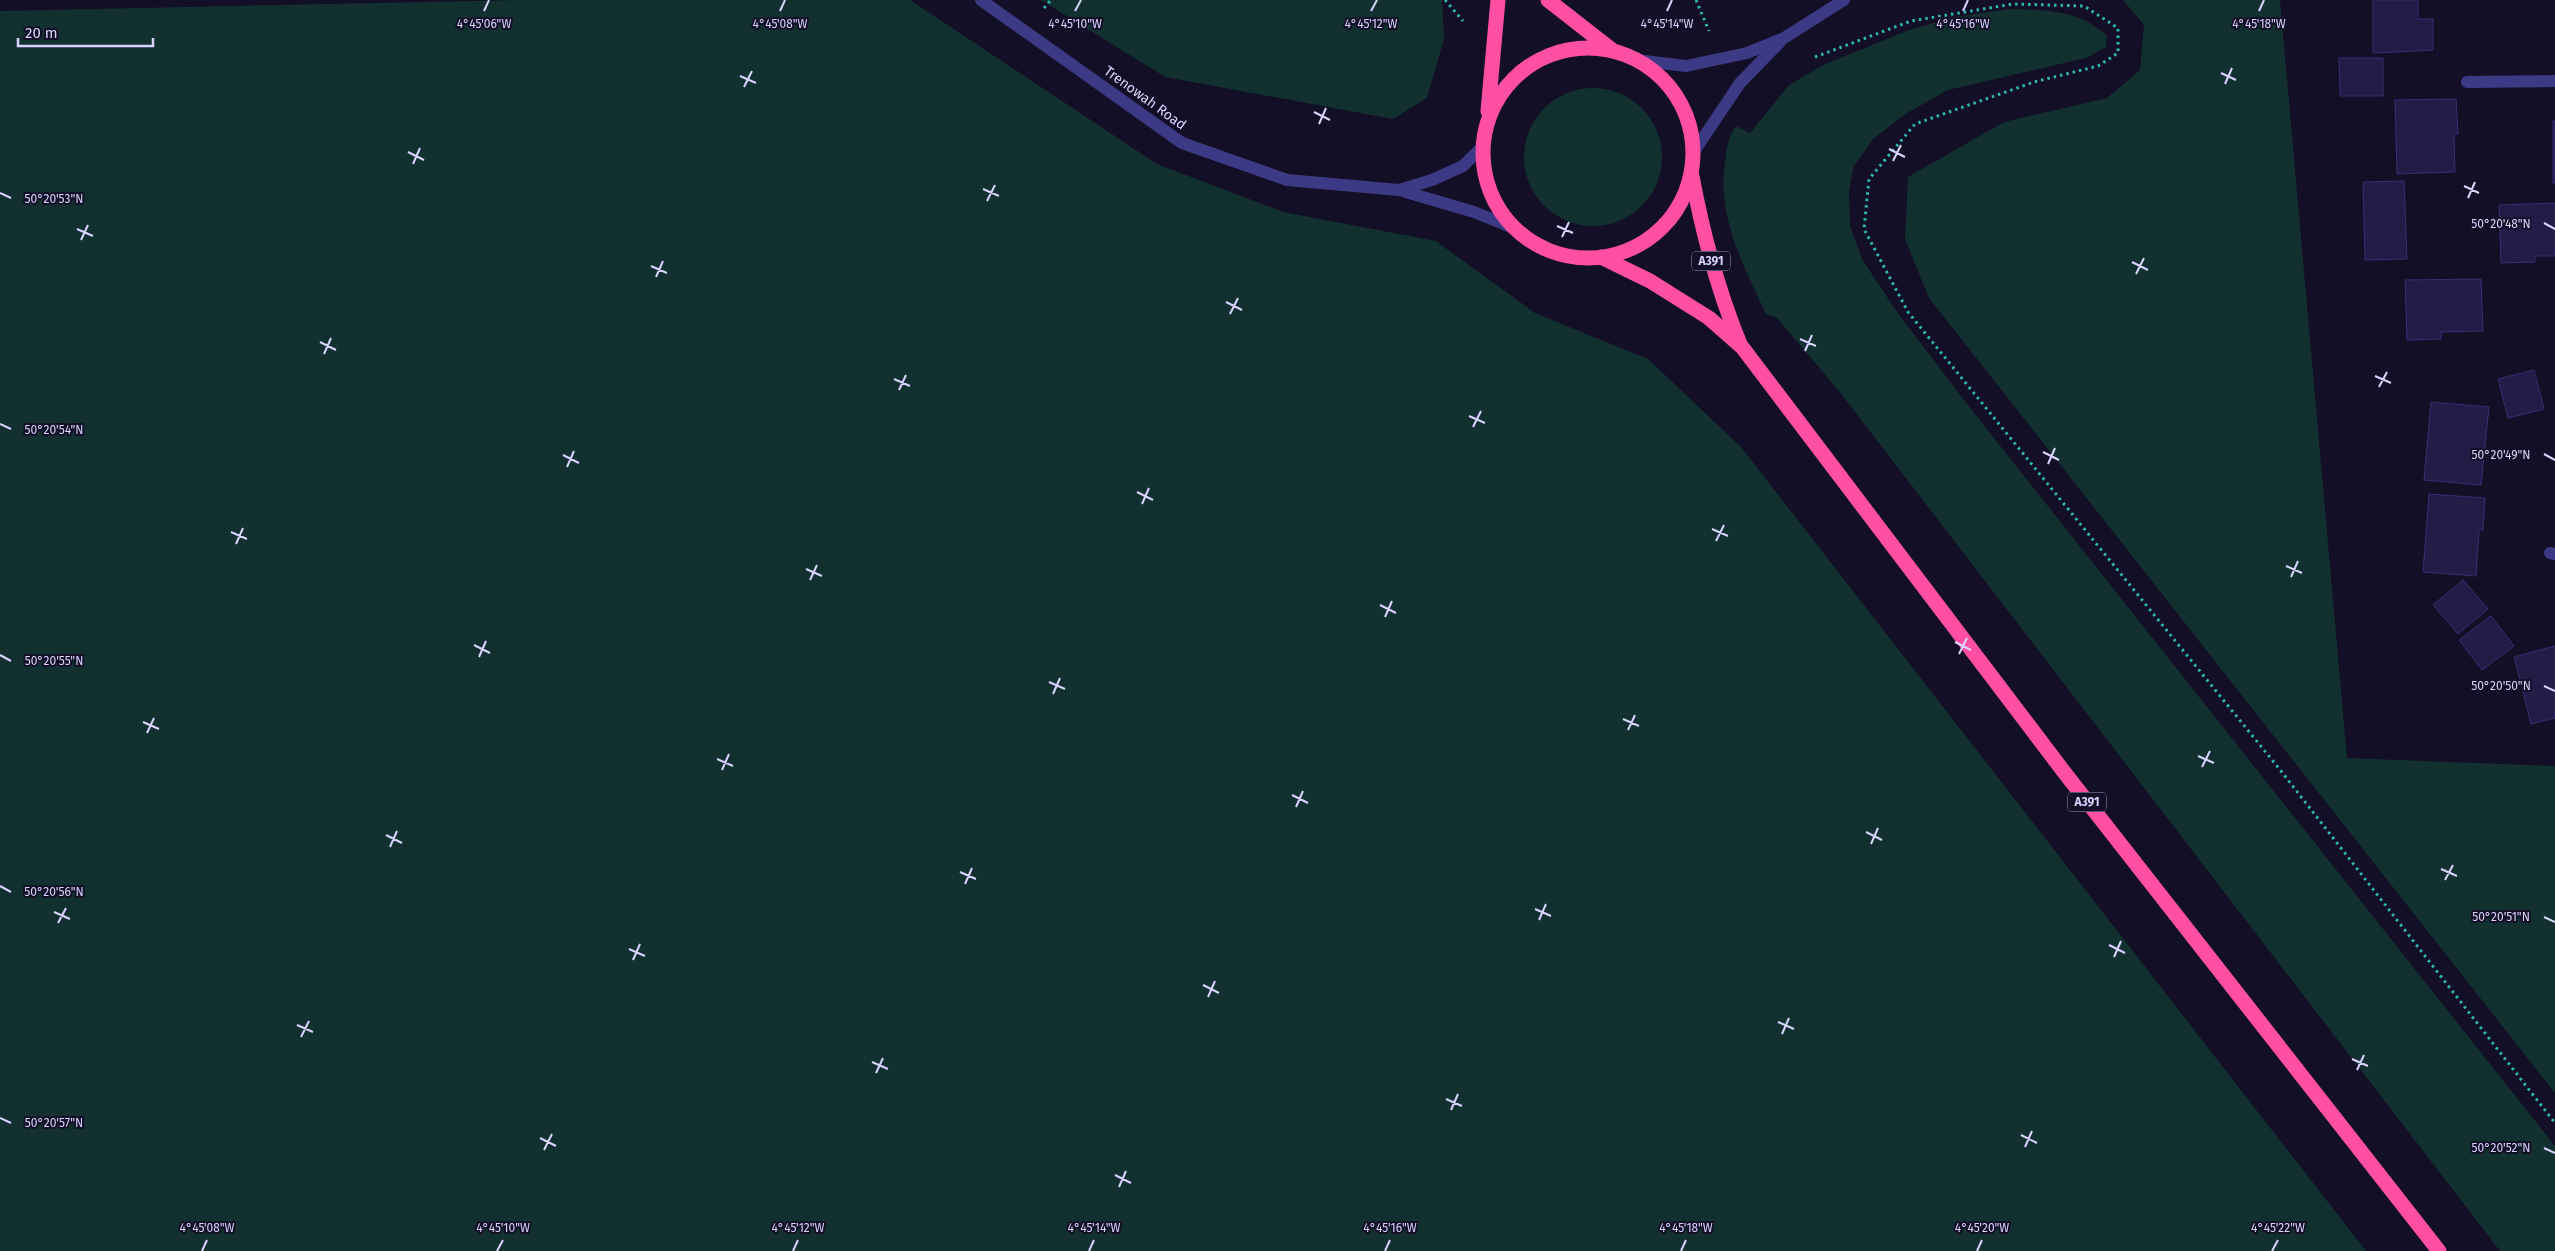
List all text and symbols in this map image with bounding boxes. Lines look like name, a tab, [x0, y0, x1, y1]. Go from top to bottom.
scale bar	[18, 15, 152, 47]
text: 4°45'06"W	[457, 17, 511, 31]
text: 4°45'08"W	[753, 17, 808, 31]
text: 4°45'10"W	[1048, 17, 1102, 31]
text: 4°45'12"W	[1344, 17, 1398, 31]
text: 4°45'14"W	[1641, 17, 1694, 31]
text: 4°45'16"W	[1936, 17, 1990, 31]
text: 4°45'18"W	[2232, 17, 2286, 31]
text: 20 m	[25, 24, 58, 42]
street label: Trenowah Road	[1101, 62, 1189, 134]
text: 50°20'53"N	[24, 192, 84, 206]
text: 50°20'48"N	[2471, 217, 2531, 231]
road number: A391	[1692, 252, 1730, 270]
text: 50°20'54"N	[25, 423, 83, 437]
text: 50°20'49"N	[2471, 448, 2531, 462]
text: 50°20'55"N	[25, 654, 83, 668]
text: 50°20'50"N	[2471, 679, 2531, 693]
road number: A391	[2068, 792, 2106, 812]
text: 50°20'56"N	[24, 885, 84, 899]
text: 50°20'51"N	[2472, 910, 2530, 924]
text: 50°20'57"N	[25, 1116, 83, 1130]
text: 50°20'52"N	[2472, 1141, 2530, 1155]
text: 4°45'08"W	[180, 1221, 235, 1235]
text: 4°45'10"W	[476, 1221, 530, 1235]
text: 4°45'12"W	[771, 1221, 825, 1235]
text: 4°45'14"W	[1068, 1221, 1121, 1235]
text: 4°45'16"W	[1363, 1221, 1417, 1235]
text: 4°45'18"W	[1659, 1221, 1713, 1235]
text: 4°45'20"W	[1955, 1221, 2009, 1235]
text: 4°45'22"W	[2251, 1221, 2305, 1235]

